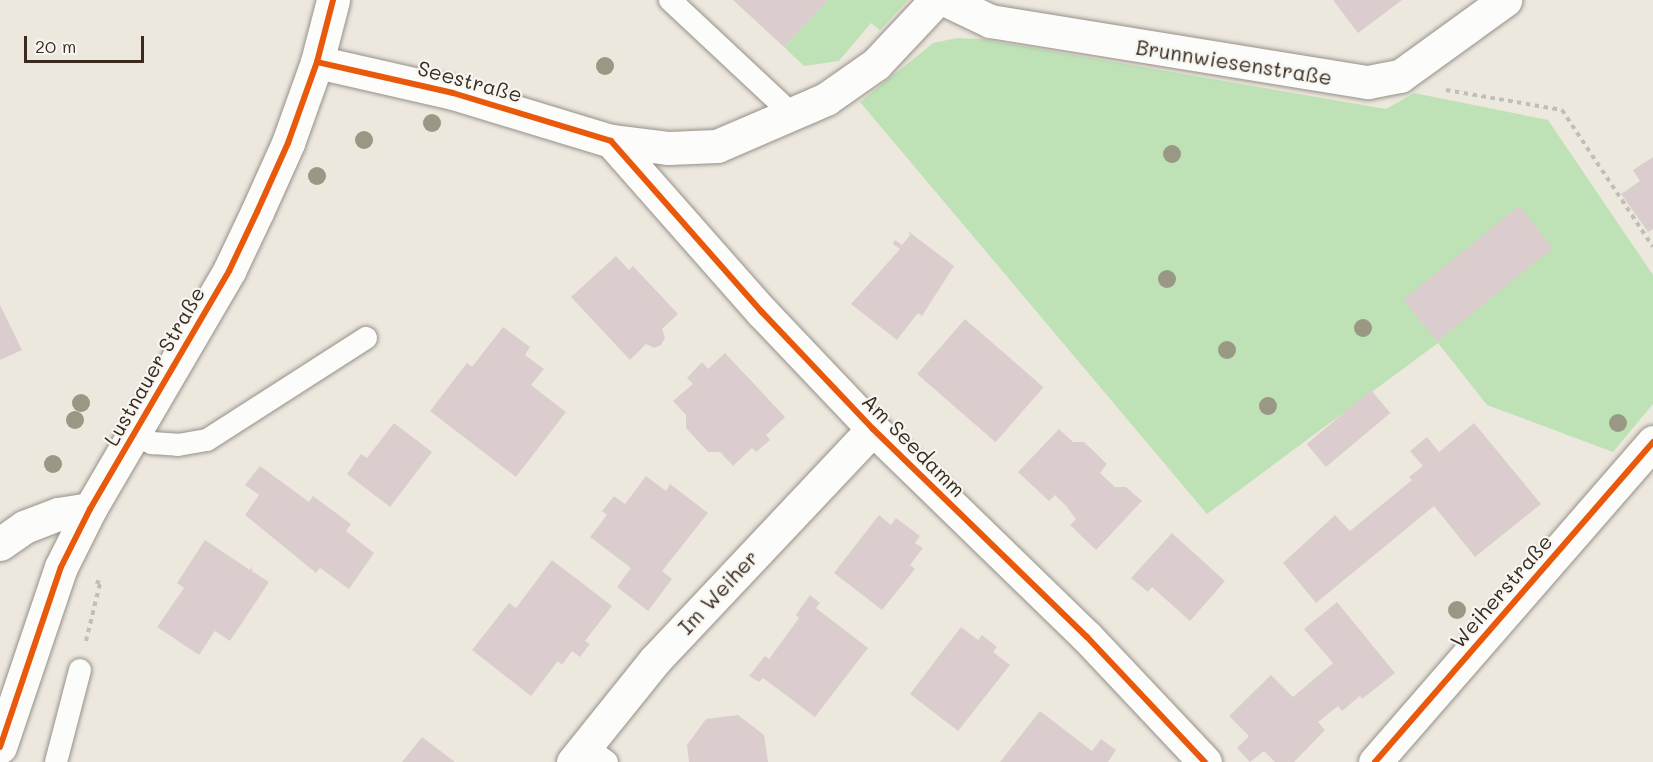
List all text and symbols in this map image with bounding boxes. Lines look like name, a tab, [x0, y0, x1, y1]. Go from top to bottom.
scale bar	[27, 24, 147, 62]
text: 20 m	[35, 34, 76, 58]
street label: Brunnwiesenstraße	[1134, 34, 1334, 90]
street label: Seestraße	[415, 55, 525, 107]
street label: Lustnauer Straße	[98, 282, 210, 450]
street label: Am Seedamm	[857, 388, 971, 502]
street label: Weiherstraße	[1445, 529, 1557, 653]
street label: Im Weiher	[673, 545, 763, 639]

